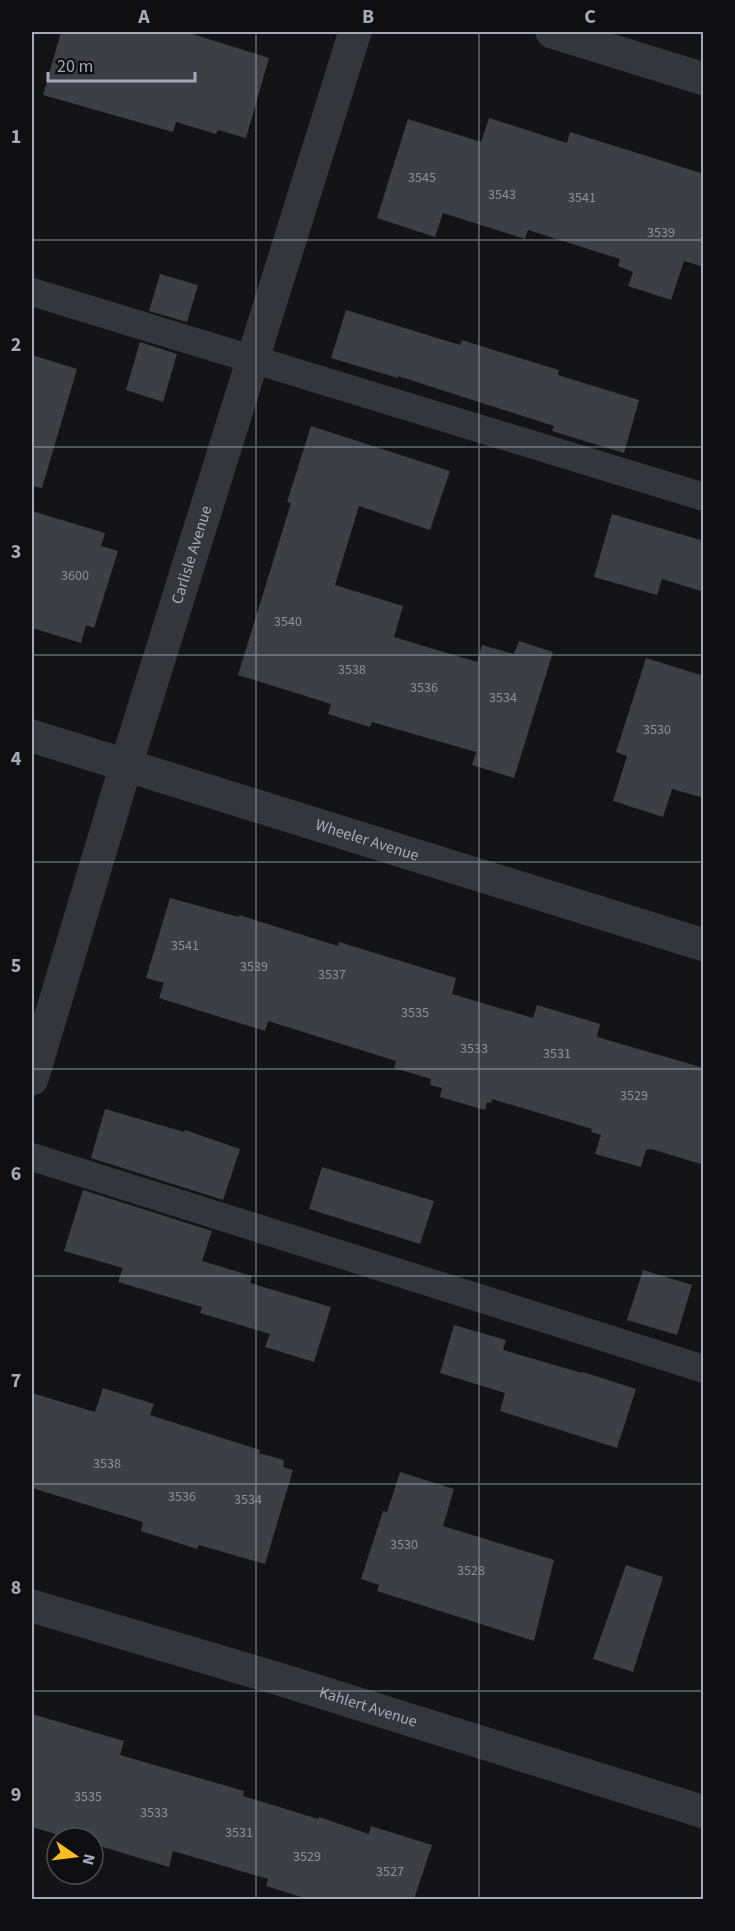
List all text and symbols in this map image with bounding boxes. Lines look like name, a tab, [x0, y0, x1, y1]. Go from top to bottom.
text: A	[137, 3, 150, 31]
text: B	[362, 3, 374, 31]
text: C	[584, 3, 596, 31]
scale bar	[48, 45, 195, 83]
text: 20 m	[57, 54, 93, 79]
text: 1	[11, 123, 21, 151]
house number: 3545	[408, 168, 436, 188]
house number: 3543	[488, 185, 516, 205]
house number: 3541	[568, 188, 596, 208]
house number: 3539	[647, 223, 675, 243]
text: 2	[11, 331, 21, 359]
street label: Carlisle Avenue	[166, 503, 217, 607]
text: 3	[11, 538, 21, 566]
house number: 3600	[61, 566, 89, 586]
house number: 3540	[274, 612, 302, 632]
house number: 3538	[338, 660, 366, 680]
house number: 3536	[410, 678, 438, 698]
house number: 3534	[489, 688, 517, 708]
house number: 3530	[643, 720, 671, 740]
text: 4	[11, 745, 22, 773]
street label: Wheeler Avenue	[313, 814, 422, 867]
house number: 3541	[171, 936, 199, 956]
text: 5	[11, 952, 21, 980]
house number: 3539	[240, 957, 268, 977]
house number: 3537	[318, 965, 346, 985]
house number: 3535	[401, 1003, 429, 1023]
house number: 3533	[460, 1039, 488, 1059]
house number: 3531	[543, 1044, 571, 1064]
house number: 3529	[620, 1086, 648, 1106]
text: 6	[11, 1160, 21, 1188]
text: 7	[11, 1367, 21, 1395]
house number: 3538	[93, 1454, 121, 1474]
house number: 3536	[168, 1487, 196, 1507]
house number: 3534	[234, 1490, 262, 1510]
house number: 3530	[390, 1535, 418, 1555]
house number: 3528	[457, 1561, 485, 1581]
text: 8	[11, 1574, 21, 1602]
street label: Kahlert Avenue	[316, 1681, 420, 1733]
text: 9	[11, 1781, 21, 1809]
house number: 3535	[74, 1787, 102, 1807]
house number: 3533	[140, 1803, 168, 1823]
house number: 3531	[225, 1823, 253, 1843]
north arrow	[45, 1826, 105, 1886]
house number: 3529	[293, 1847, 321, 1867]
text: N	[77, 1852, 101, 1867]
house number: 3527	[376, 1862, 404, 1882]

